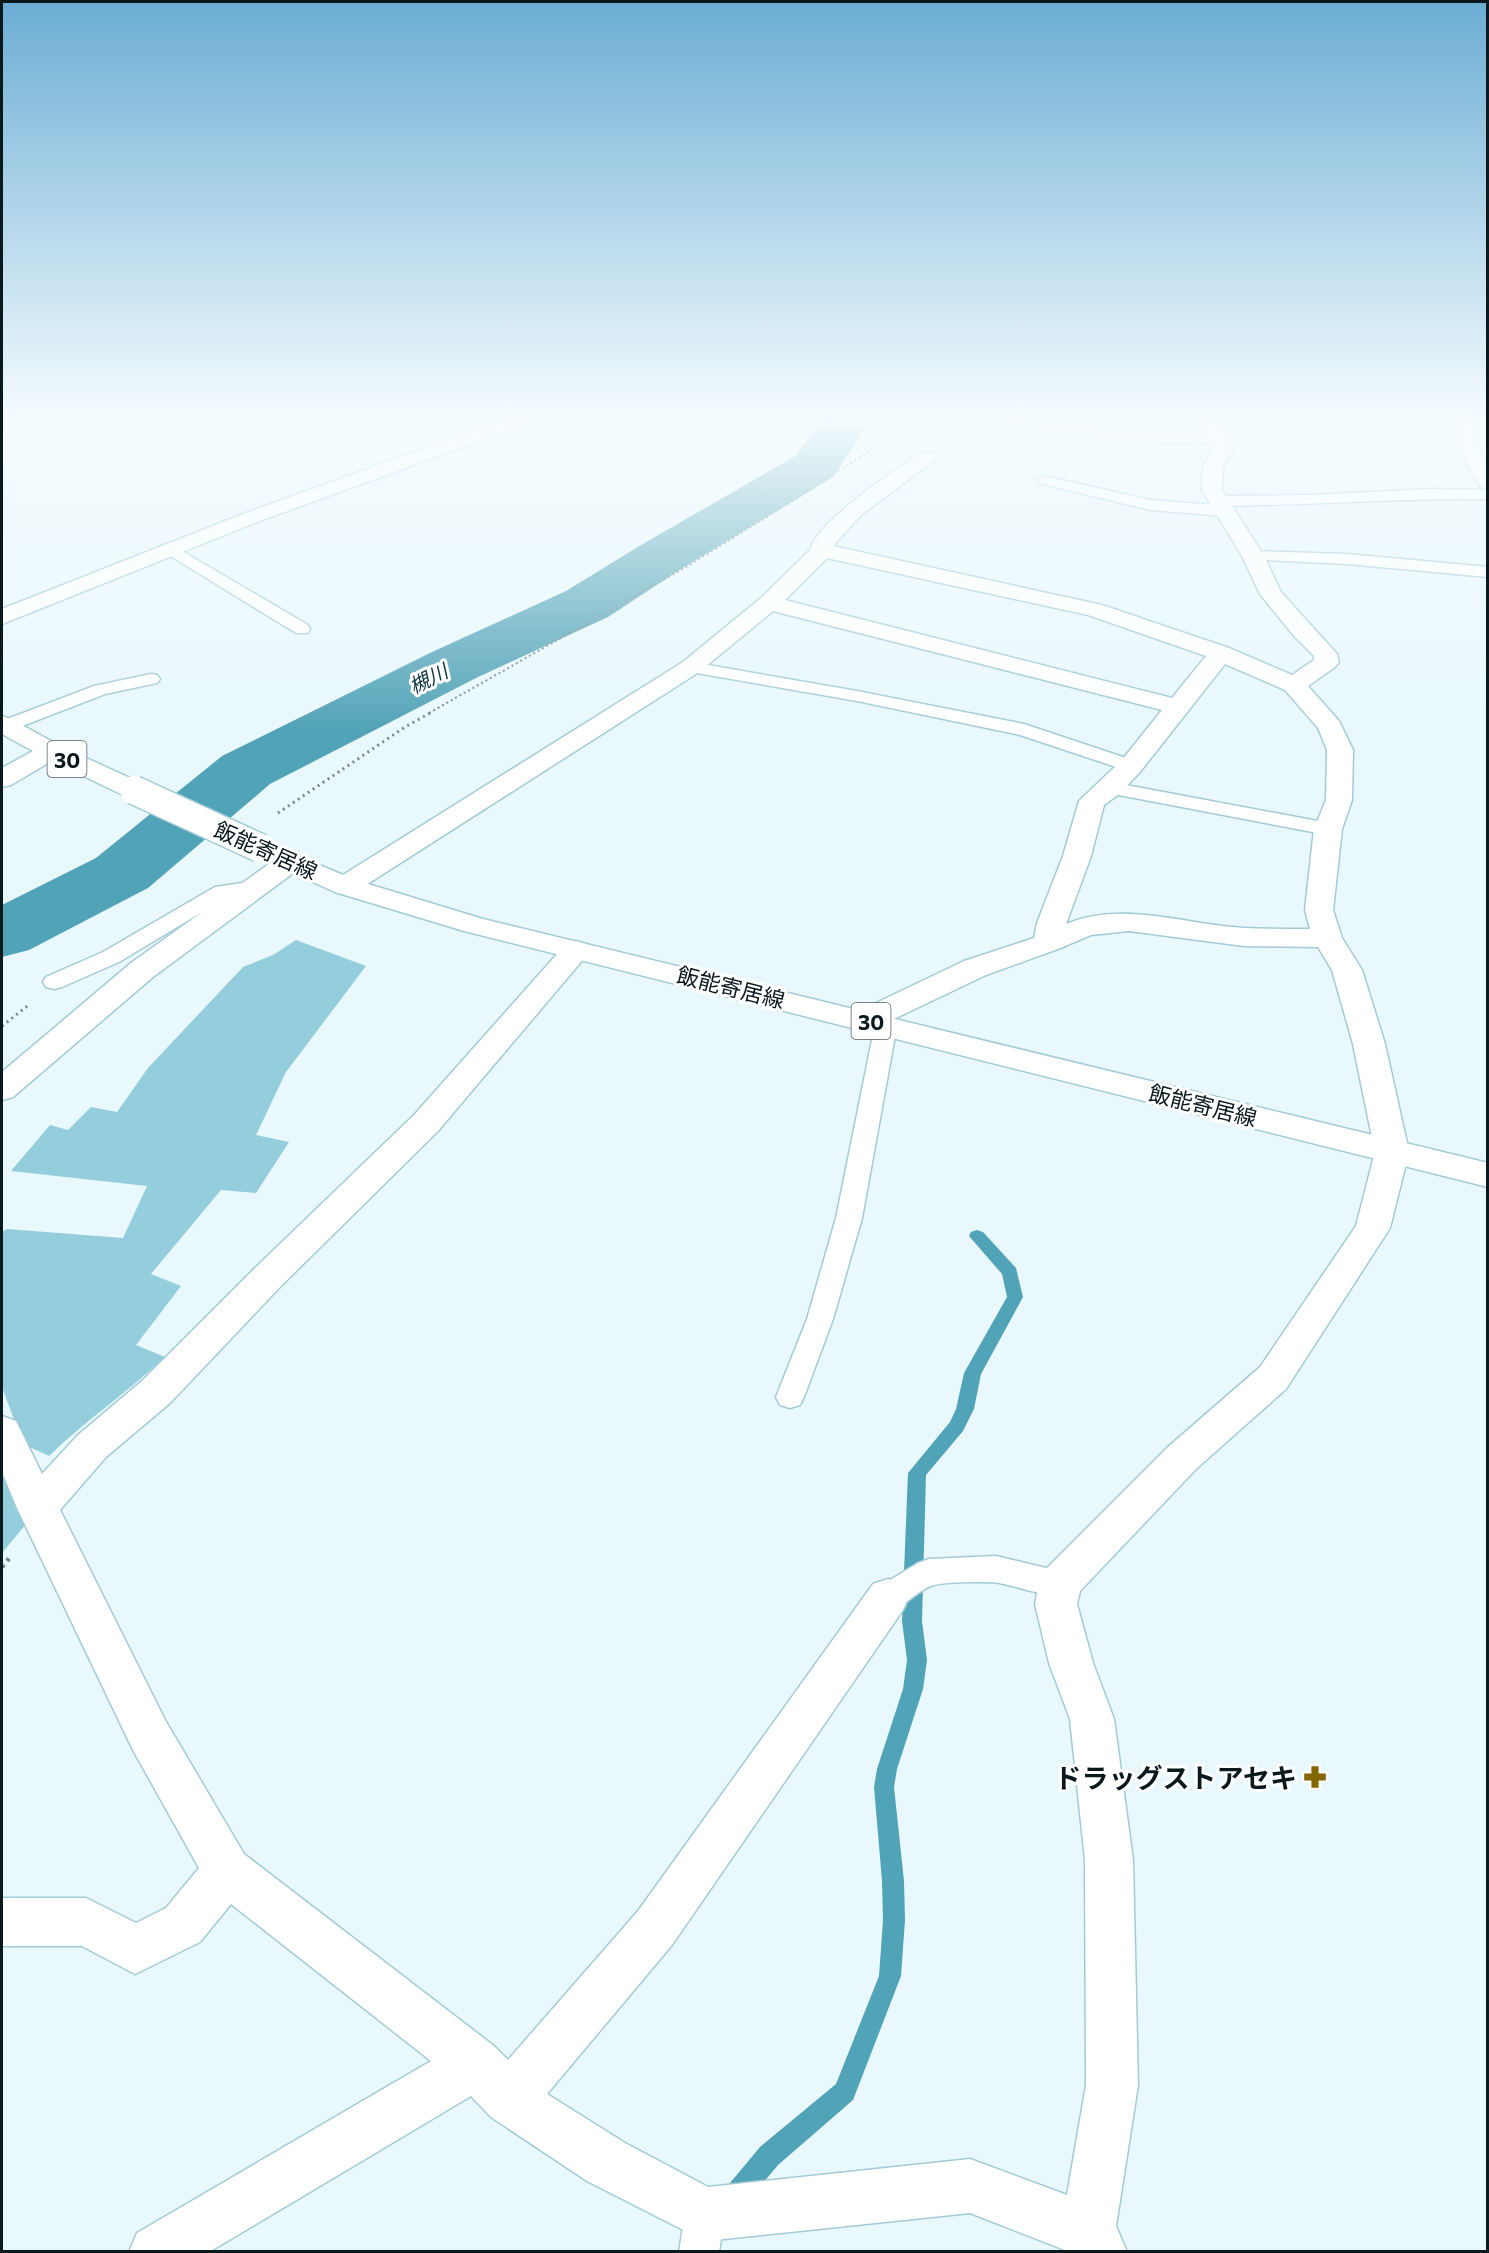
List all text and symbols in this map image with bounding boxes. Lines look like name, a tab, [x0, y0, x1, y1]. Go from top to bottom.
water label: 槻川	[405, 657, 453, 698]
road number: 30	[48, 741, 86, 777]
street label: 飯能寄居線	[210, 815, 322, 885]
street label: 飯能寄居線	[674, 961, 788, 1013]
road number: 30	[852, 1003, 890, 1039]
street label: 飯能寄居線	[1146, 1079, 1260, 1131]
place label: ドラッグストアセキ	[1055, 1761, 1297, 1794]
pharmacy icon: ドラッグストアセキ	[1302, 1764, 1328, 1790]

